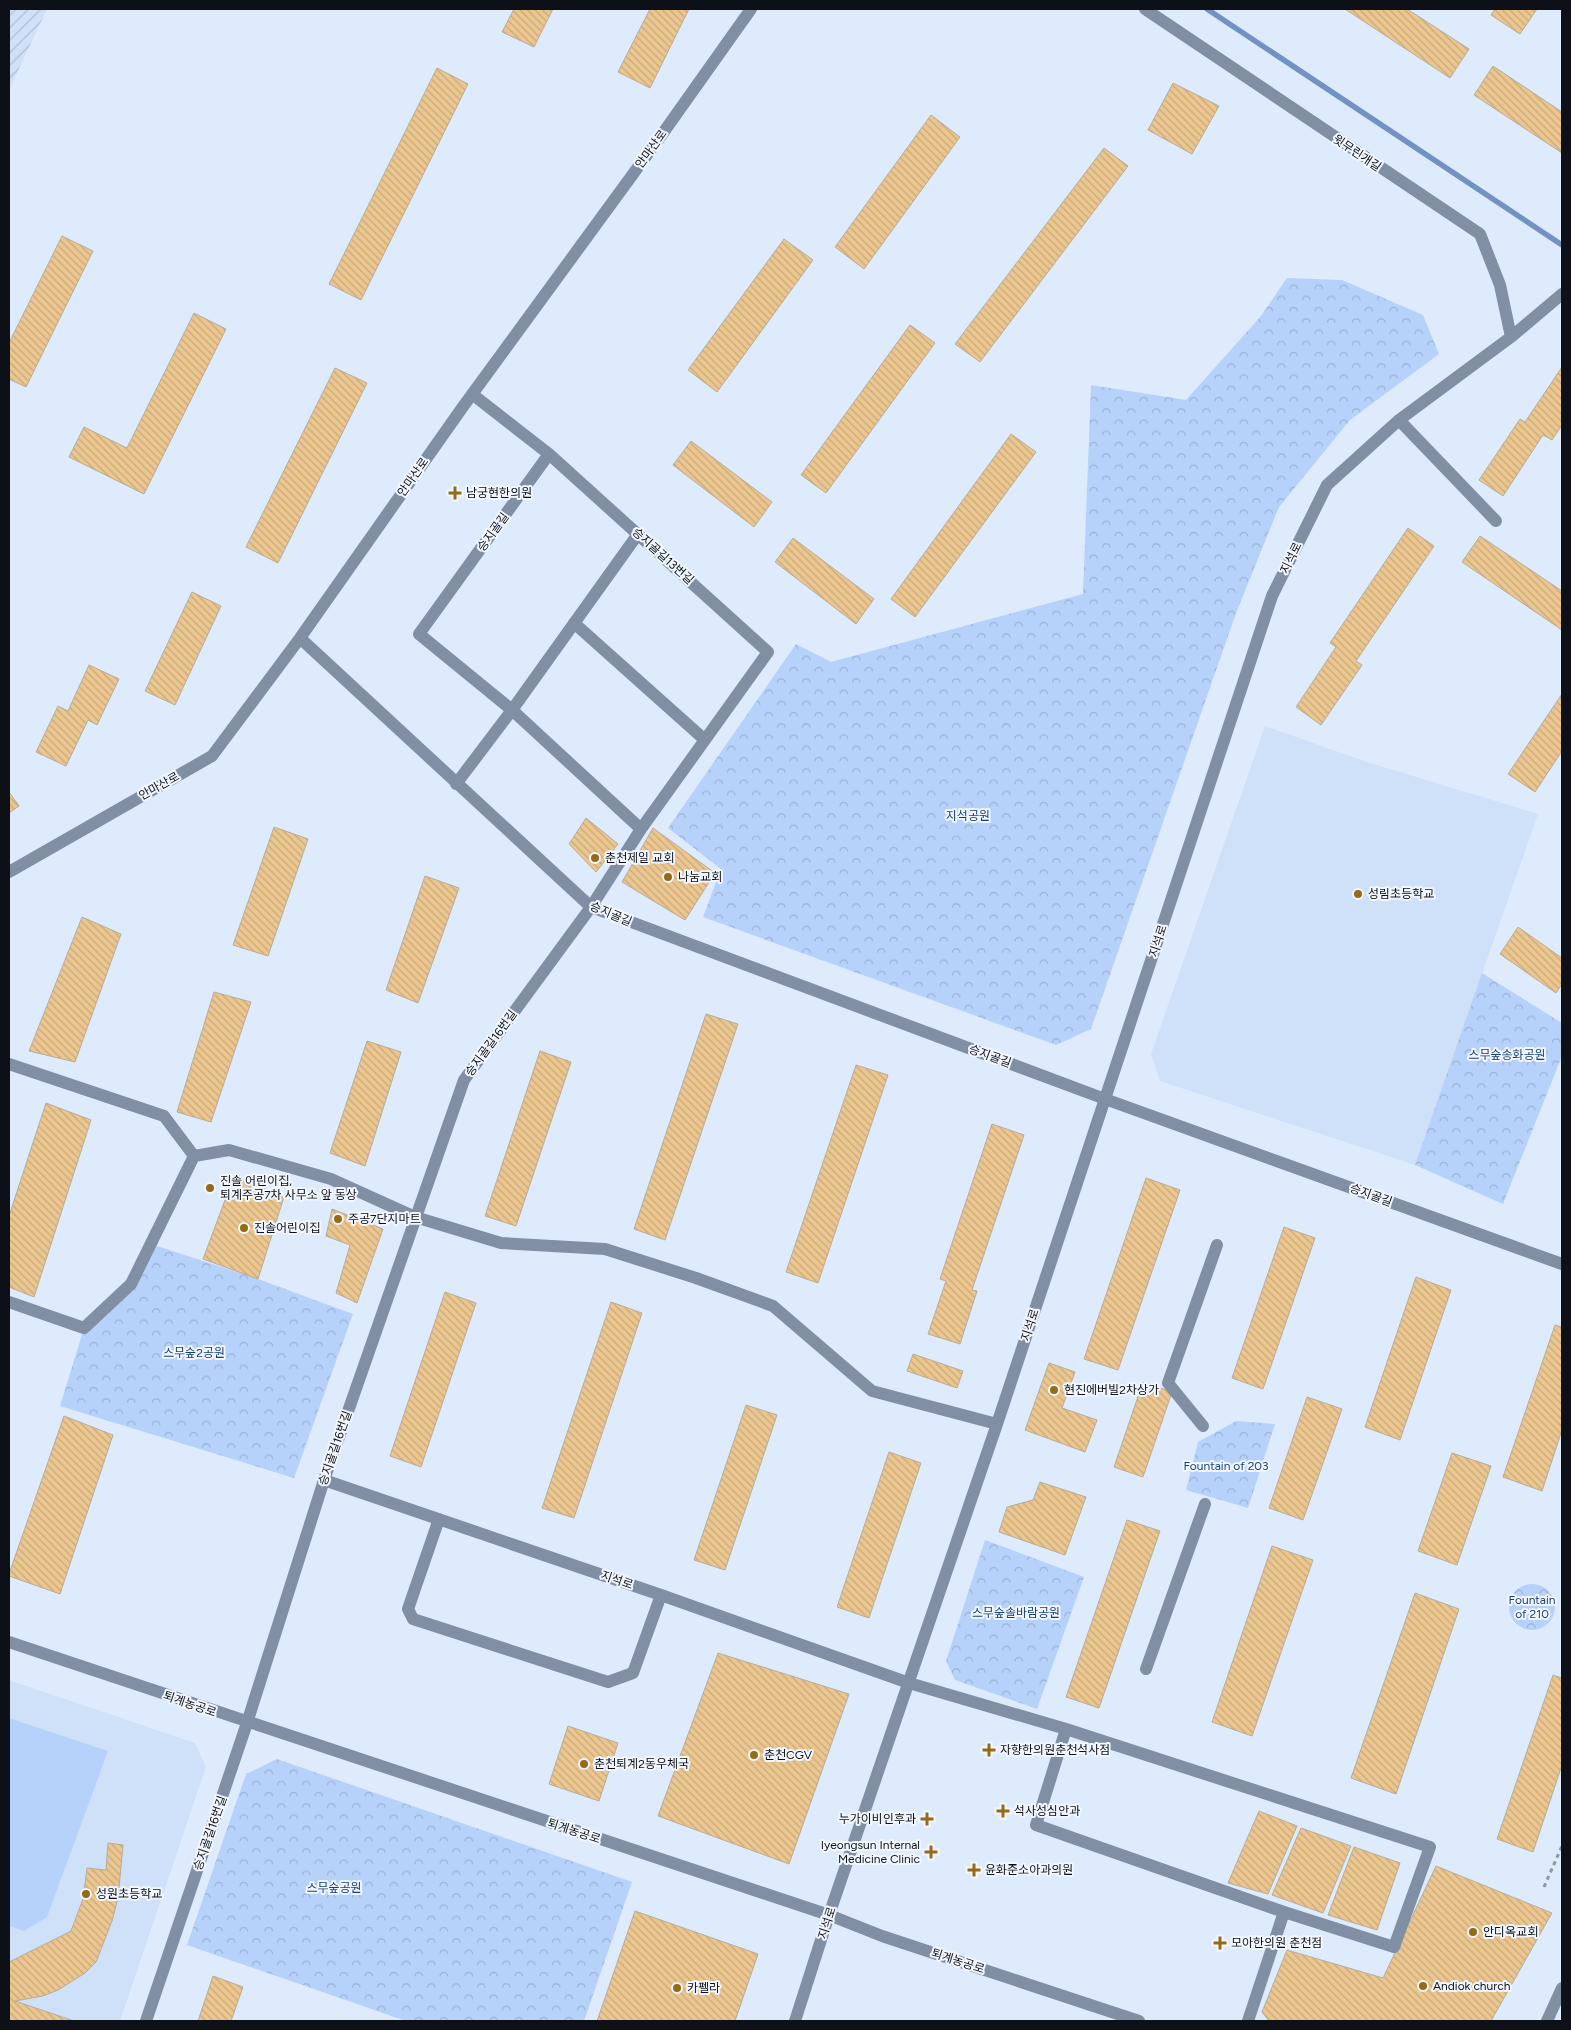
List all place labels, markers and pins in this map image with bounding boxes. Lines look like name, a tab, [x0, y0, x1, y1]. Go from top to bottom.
marker: 남궁현한의원	[448, 486, 462, 500]
place label: 남궁현한의원	[466, 486, 532, 500]
place label: 춘천제일 교회	[605, 851, 674, 865]
marker: 춘천제일 교회	[589, 852, 601, 864]
place label: 나눔교회	[678, 870, 722, 884]
marker: 나눔교회	[662, 871, 674, 883]
place label: 성림초등학교	[1368, 887, 1434, 901]
marker: 성림초등학교	[1352, 888, 1364, 900]
place label: 진솔 어린이집, 퇴계주공7차 사무소 앞 동상	[220, 1174, 357, 1202]
marker: 진솔 어린이집, 퇴계주공7차 사무소 앞 동상	[204, 1182, 216, 1194]
place label: 주공7단지마트	[348, 1212, 421, 1226]
marker: 주공7단지마트	[332, 1213, 344, 1225]
place label: 진솔어린이집	[254, 1221, 320, 1235]
marker: 진솔어린이집	[238, 1222, 250, 1234]
place label: 현진에버빌2차상가	[1064, 1383, 1159, 1397]
marker: 현진에버빌2차상가	[1048, 1384, 1060, 1396]
marker: 자향한의원춘천석사점	[982, 1743, 996, 1757]
place label: 자향한의원춘천석사점	[1000, 1743, 1110, 1757]
place label: 춘천CGV	[764, 1748, 813, 1762]
marker: 춘천CGV	[748, 1749, 760, 1761]
place label: 춘천퇴계2동우체국	[594, 1757, 689, 1771]
marker: 춘천퇴계2동우체국	[578, 1758, 590, 1770]
marker: 석사성심안과	[996, 1804, 1010, 1818]
place label: 석사성심안과	[1014, 1804, 1080, 1818]
place label: 누가이비인후과	[839, 1812, 916, 1826]
marker: 누가이비인후과	[920, 1812, 934, 1826]
place label: Iyeongsun Internal Medicine Clinic	[821, 1838, 921, 1866]
marker: Iyeongsun Internal Medicine Clinic	[924, 1845, 938, 1859]
marker: 윤화준소아과의원	[967, 1863, 981, 1877]
place label: 윤화준소아과의원	[985, 1863, 1073, 1877]
place label: 성원초등학교	[96, 1887, 162, 1901]
marker: 성원초등학교	[80, 1888, 92, 1900]
place label: 안디옥교회	[1483, 1925, 1538, 1939]
marker: 안디옥교회	[1467, 1926, 1479, 1938]
marker: 모아한의원 춘천점	[1213, 1936, 1227, 1950]
place label: 모아한의원 춘천점	[1231, 1936, 1322, 1950]
place label: Andiok church	[1433, 1979, 1511, 1993]
marker: Andiok church	[1417, 1980, 1429, 1992]
place label: 카펠라	[687, 1981, 720, 1995]
marker: 카펠라	[671, 1982, 683, 1994]

